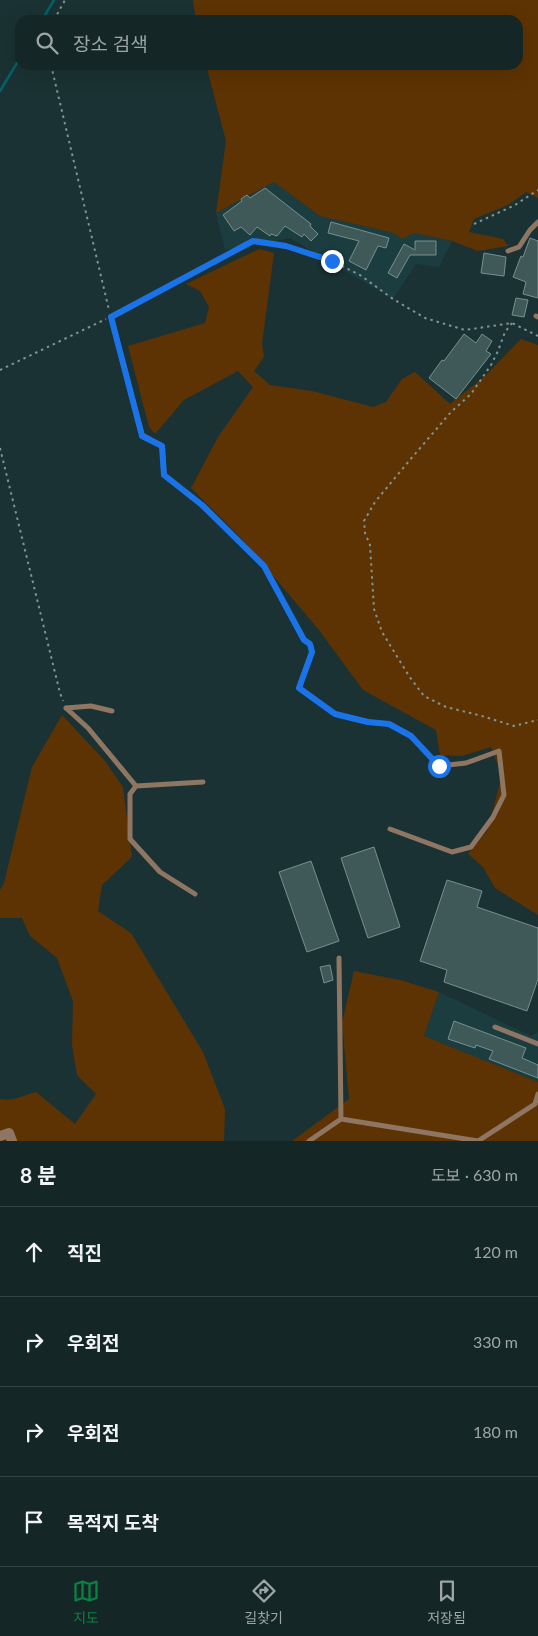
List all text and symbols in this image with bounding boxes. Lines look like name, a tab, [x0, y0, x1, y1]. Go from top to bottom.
search box	[15, 15, 523, 70]
icon: search	[33, 29, 61, 57]
text: 장소 검색	[73, 32, 148, 55]
route end	[321, 250, 344, 273]
route start	[428, 755, 451, 778]
text: 8 분	[20, 1162, 57, 1187]
text: 도보 · 630 m	[431, 1165, 518, 1184]
icon: ahead	[20, 1238, 48, 1266]
text: 직진	[67, 1241, 102, 1264]
text: 120 m	[473, 1242, 518, 1261]
icon: right	[20, 1328, 48, 1356]
text: 우회전	[67, 1331, 119, 1354]
text: 330 m	[473, 1332, 518, 1351]
icon: right	[20, 1418, 48, 1446]
text: 우회전	[67, 1421, 119, 1444]
text: 180 m	[473, 1422, 518, 1441]
icon: arrive	[20, 1508, 48, 1536]
text: 목적지 도착	[67, 1511, 159, 1534]
tab: 지도	[72, 1577, 100, 1627]
tab: 길찾기	[244, 1577, 283, 1627]
tab: 저장됨	[427, 1577, 466, 1627]

